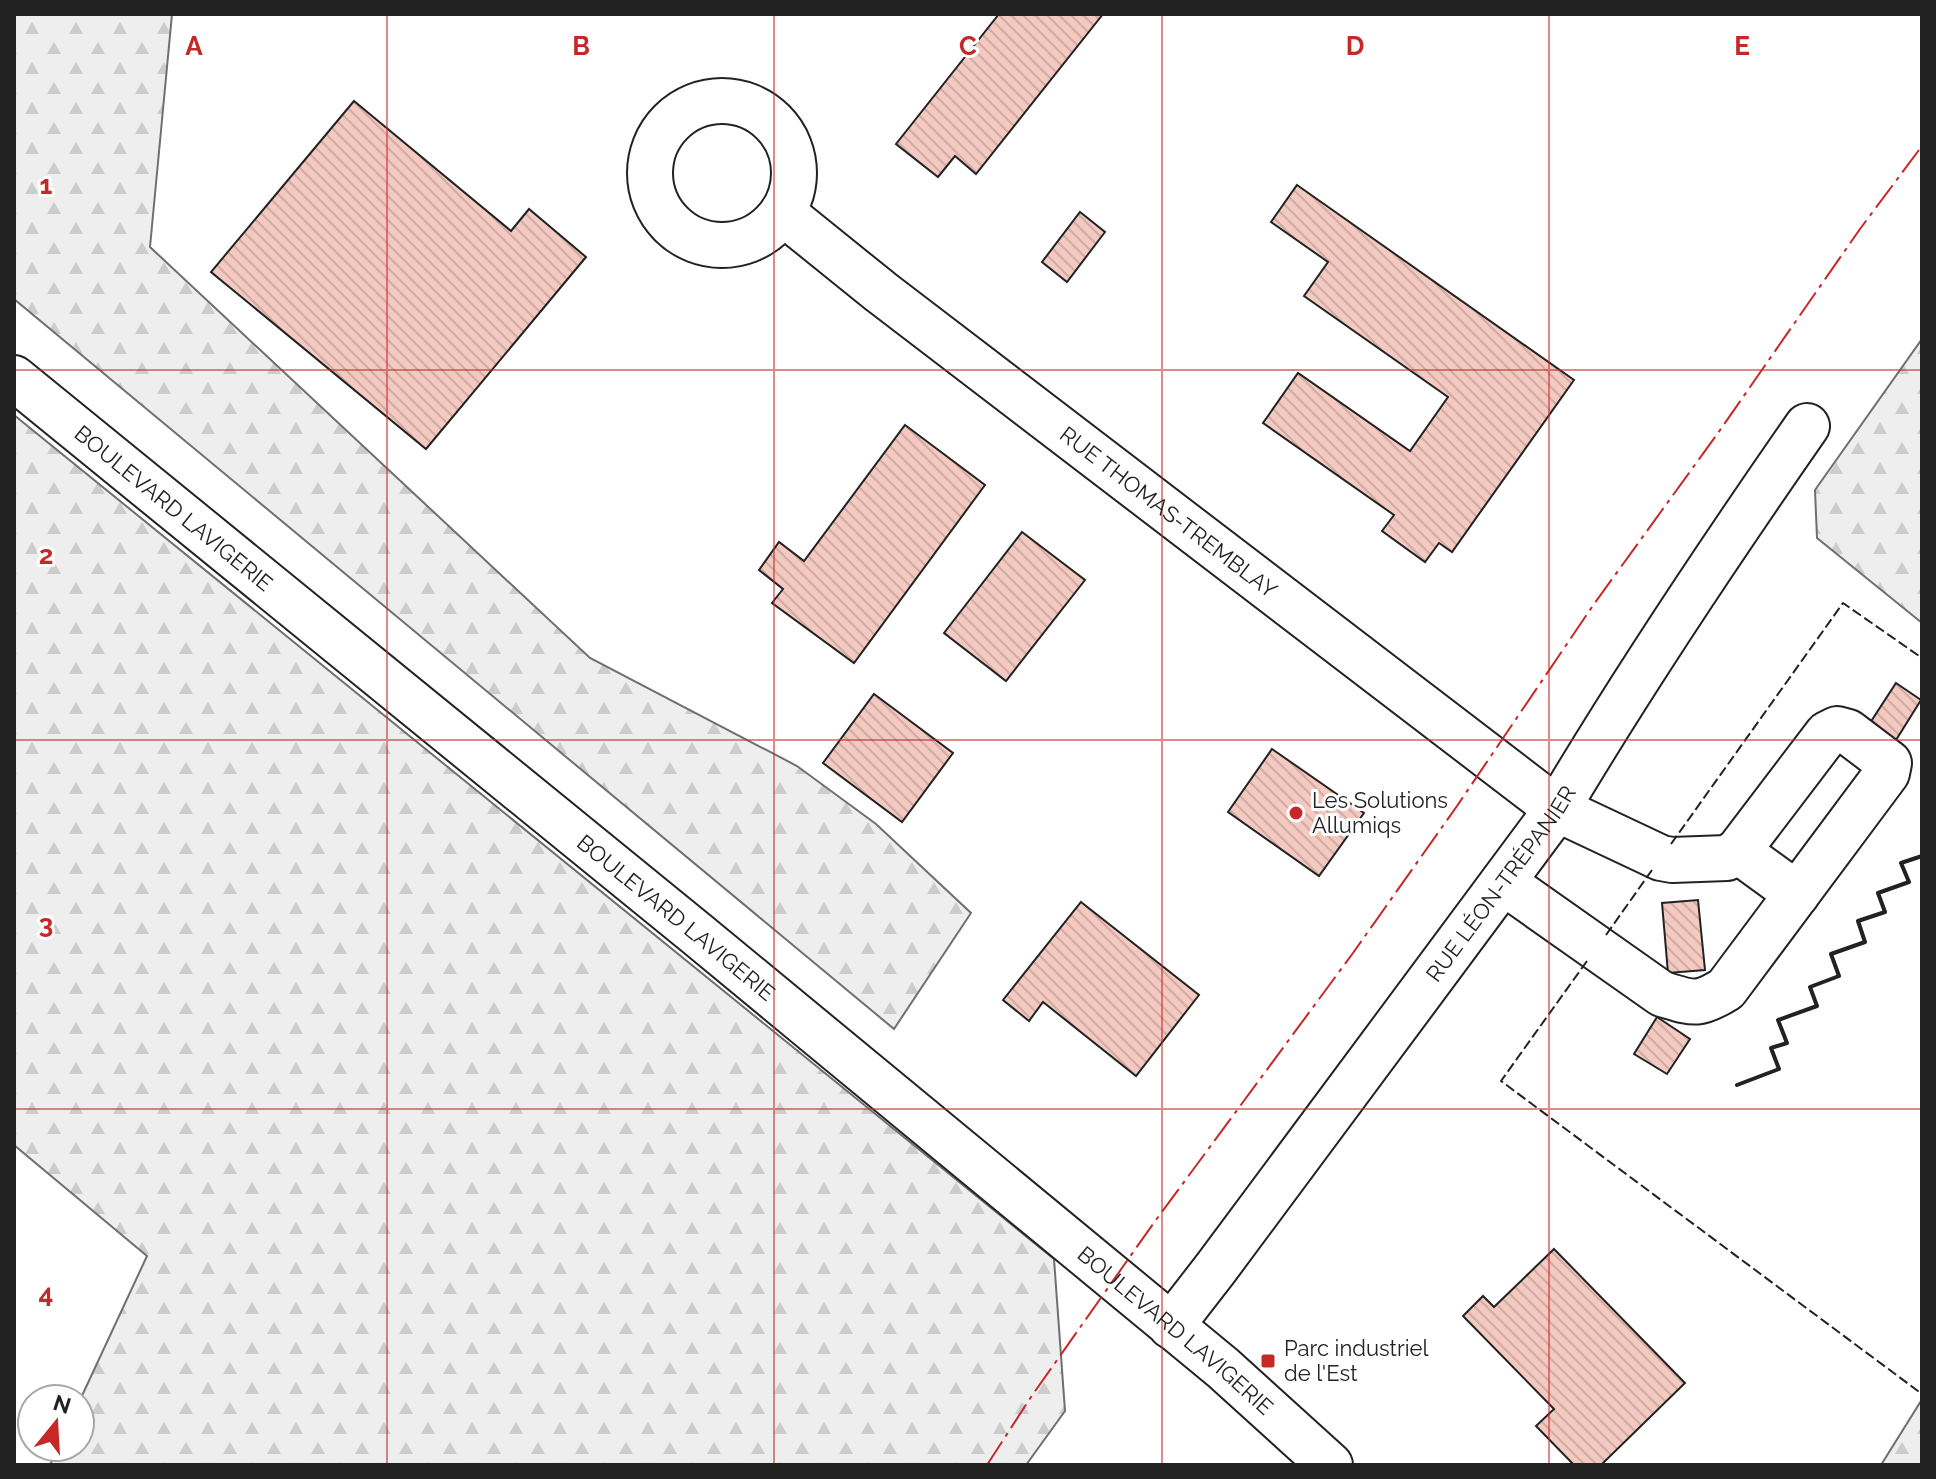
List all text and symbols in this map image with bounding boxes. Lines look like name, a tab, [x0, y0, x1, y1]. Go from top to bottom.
text: A	[185, 31, 203, 61]
text: B	[572, 31, 590, 61]
text: C	[959, 31, 977, 61]
text: D	[1346, 31, 1364, 61]
text: E	[1734, 31, 1750, 61]
text: 1	[40, 170, 53, 200]
street label: BOULEVARD LAVIGERIE	[70, 420, 278, 596]
street label: RUE THOMAS-TREMBLAY	[1055, 421, 1282, 603]
text: 2	[39, 540, 53, 570]
street label: RUE LÉON-TRÉPANIER	[1421, 781, 1581, 986]
place label: Les Solutions Allumiqs	[1312, 787, 1448, 838]
marker: Les Solutions Allumiqs	[1287, 804, 1305, 822]
street label: BOULEVARD LAVIGERIE	[572, 829, 780, 1006]
text: 3	[39, 909, 53, 939]
street label: BOULEVARD LAVIGERIE	[1072, 1241, 1279, 1420]
text: 4	[39, 1279, 53, 1309]
place label: Parc industriel de l'Est	[1284, 1335, 1428, 1386]
marker: Parc industriel de l'Est	[1259, 1352, 1277, 1370]
north arrow	[16, 1383, 96, 1463]
text: N	[50, 1389, 74, 1419]

